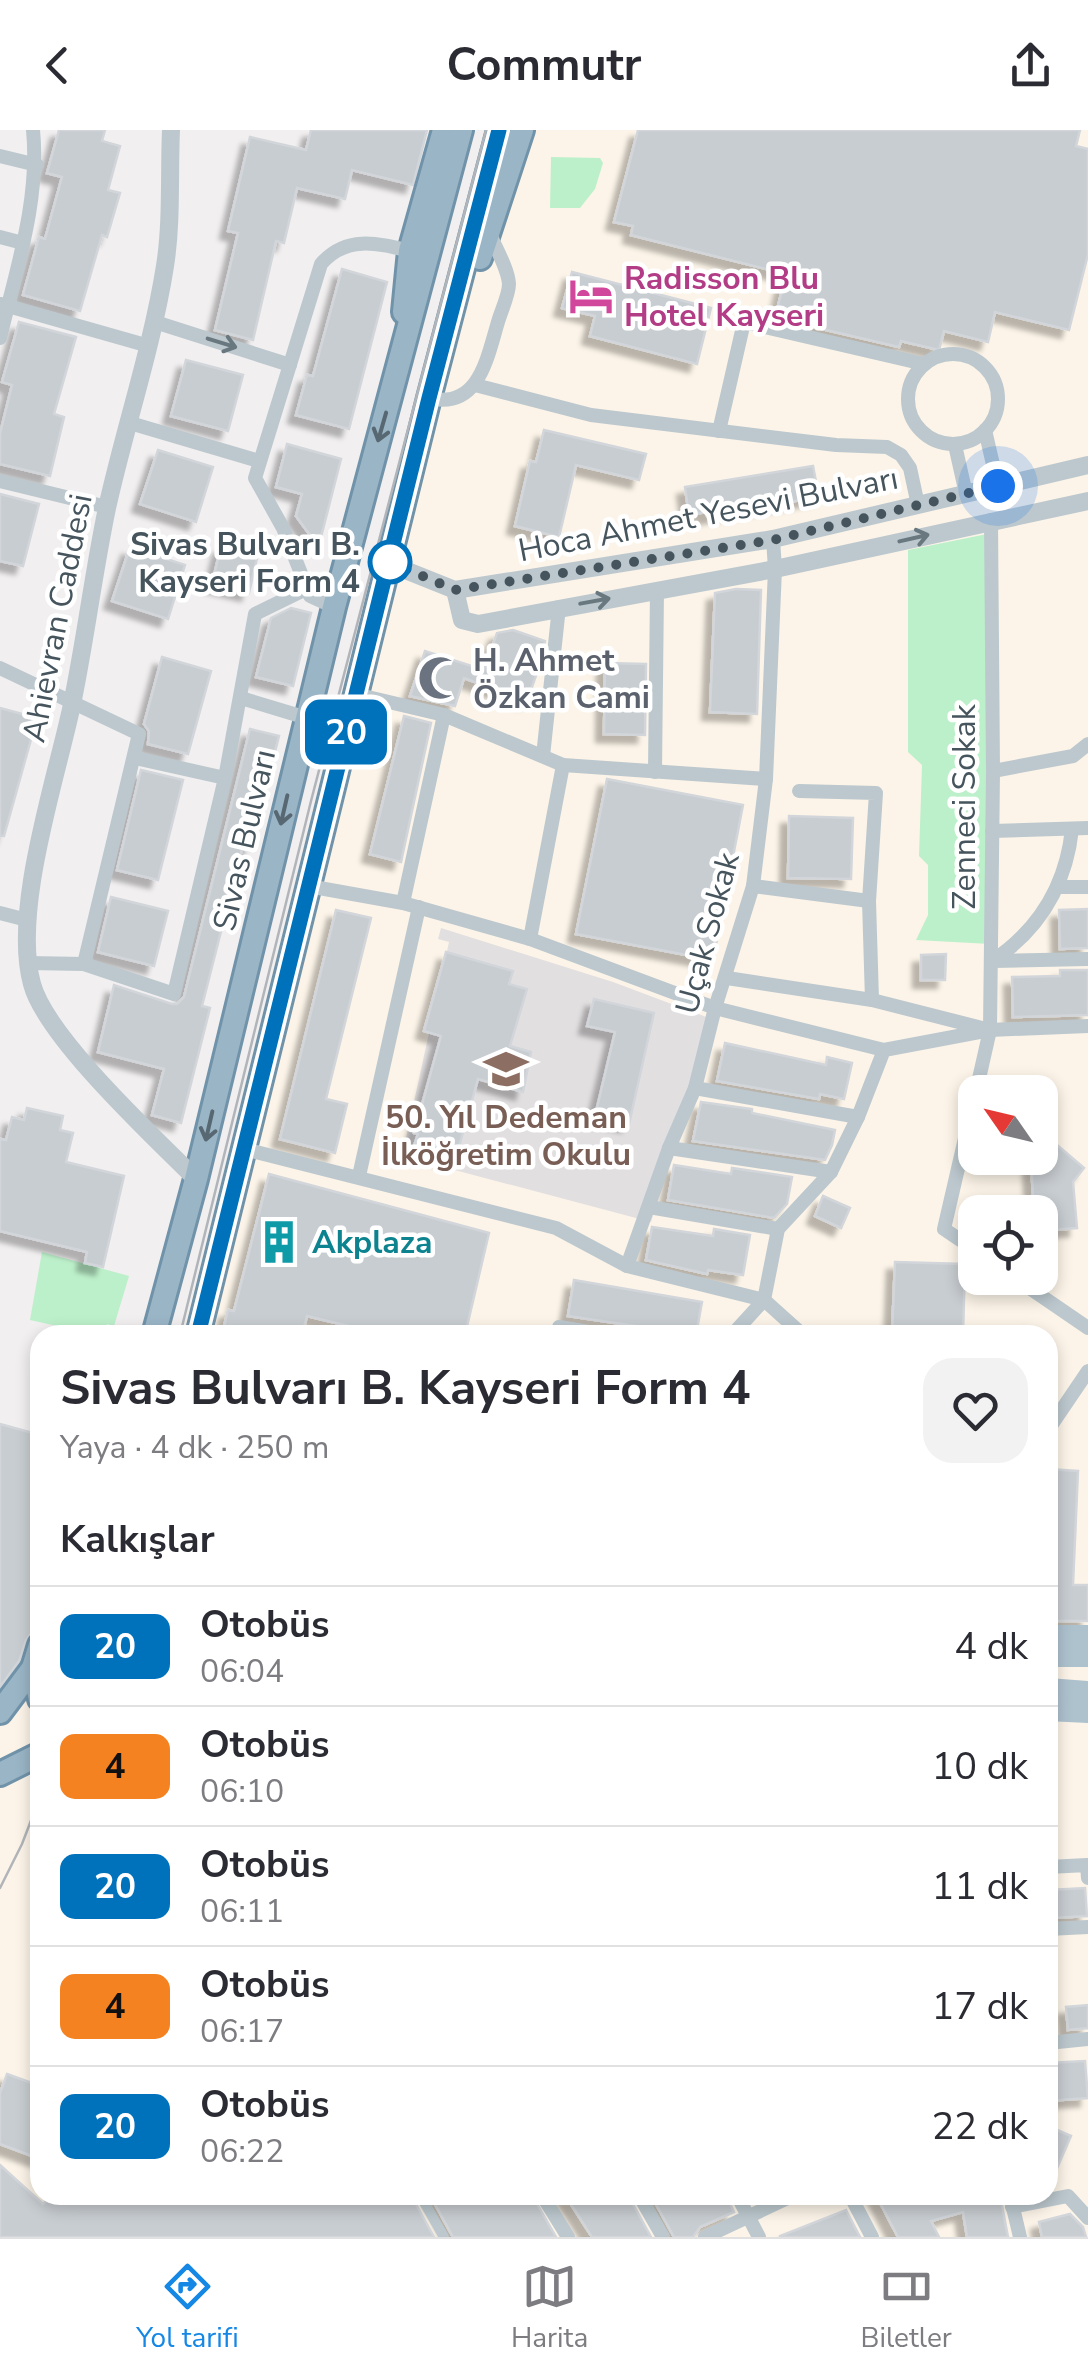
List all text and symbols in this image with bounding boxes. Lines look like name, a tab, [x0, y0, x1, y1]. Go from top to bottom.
text: Commutr	[447, 35, 641, 96]
icon: back	[30, 38, 85, 93]
icon: share	[1003, 38, 1058, 93]
place label: Radisson Blu Hotel Kayseri	[624, 257, 824, 337]
hotel icon: Radisson Blu Hotel Kayseri	[567, 272, 615, 320]
one-way arrow	[206, 336, 238, 354]
one-way arrow	[372, 411, 390, 442]
street label: Hoca Ahmet Yesevi Bulvarı	[515, 457, 902, 572]
your location	[973, 461, 1023, 511]
street label: Ahievran Caddesi	[12, 490, 103, 746]
place label: Sivas Bulvarı B. Kayseri Form 4	[130, 523, 360, 603]
one-way arrow	[897, 528, 929, 546]
marker: Sivas Bulvarı B. Kayseri Form 4	[369, 541, 411, 583]
one-way arrow	[579, 591, 611, 610]
place label: H. Ahmet Özkan Cami	[473, 639, 650, 719]
mosque icon: H. Ahmet Özkan Cami	[416, 654, 464, 702]
line badge: 20	[301, 700, 391, 764]
street label: Zenneci Sokak	[943, 703, 986, 910]
text: 20	[325, 709, 367, 756]
street label: Sivas Bulvarı	[203, 745, 286, 935]
one-way arrow	[274, 794, 293, 825]
street label: Uçak Sokak	[665, 847, 750, 1019]
school or university icon: 50. Yıl Dedeman İlköğretim Okulu	[482, 1045, 530, 1093]
north arrow	[958, 1075, 1058, 1175]
map controls	[958, 1075, 1058, 1295]
place label: 50. Yıl Dedeman İlköğretim Okulu	[381, 1096, 631, 1176]
one-way arrow	[199, 1109, 217, 1141]
button: locate	[958, 1195, 1058, 1295]
building icon: Akplaza	[255, 1218, 303, 1266]
place label: Akplaza	[312, 1221, 432, 1264]
text: Sivas Bulvarı B. Kayseri Form 4	[60, 1355, 751, 1421]
button: heart	[923, 1358, 1028, 1463]
text: Yaya · 4 dk · 250 m	[60, 1426, 329, 1469]
text: Kalkışlar	[60, 1514, 215, 1565]
text: Otobüs	[200, 1599, 329, 1650]
text: 4 dk	[954, 1621, 1028, 1672]
text: 20	[94, 1623, 136, 1670]
text: 06:04	[200, 1650, 284, 1693]
text: Otobüs	[200, 1719, 329, 1770]
text: 10 dk	[931, 1741, 1028, 1792]
text: 4	[104, 1743, 126, 1790]
text: 06:10	[200, 1770, 284, 1813]
text: Otobüs	[200, 1839, 329, 1890]
text: 11 dk	[931, 1861, 1028, 1912]
text: 20	[94, 1863, 136, 1910]
text: 06:11	[200, 1890, 284, 1933]
text: Otobüs	[200, 1959, 329, 2010]
text: 17 dk	[931, 1981, 1028, 2032]
text: 4	[104, 1983, 126, 2030]
text: 06:17	[200, 2010, 284, 2053]
text: Otobüs	[200, 2079, 329, 2130]
text: 22 dk	[931, 2101, 1028, 2152]
text: 20	[94, 2103, 136, 2150]
text: 06:22	[200, 2130, 284, 2173]
tab: Yol tarifi	[136, 2259, 239, 2357]
tab: Harita	[511, 2259, 588, 2357]
tab: Biletler	[861, 2259, 952, 2357]

